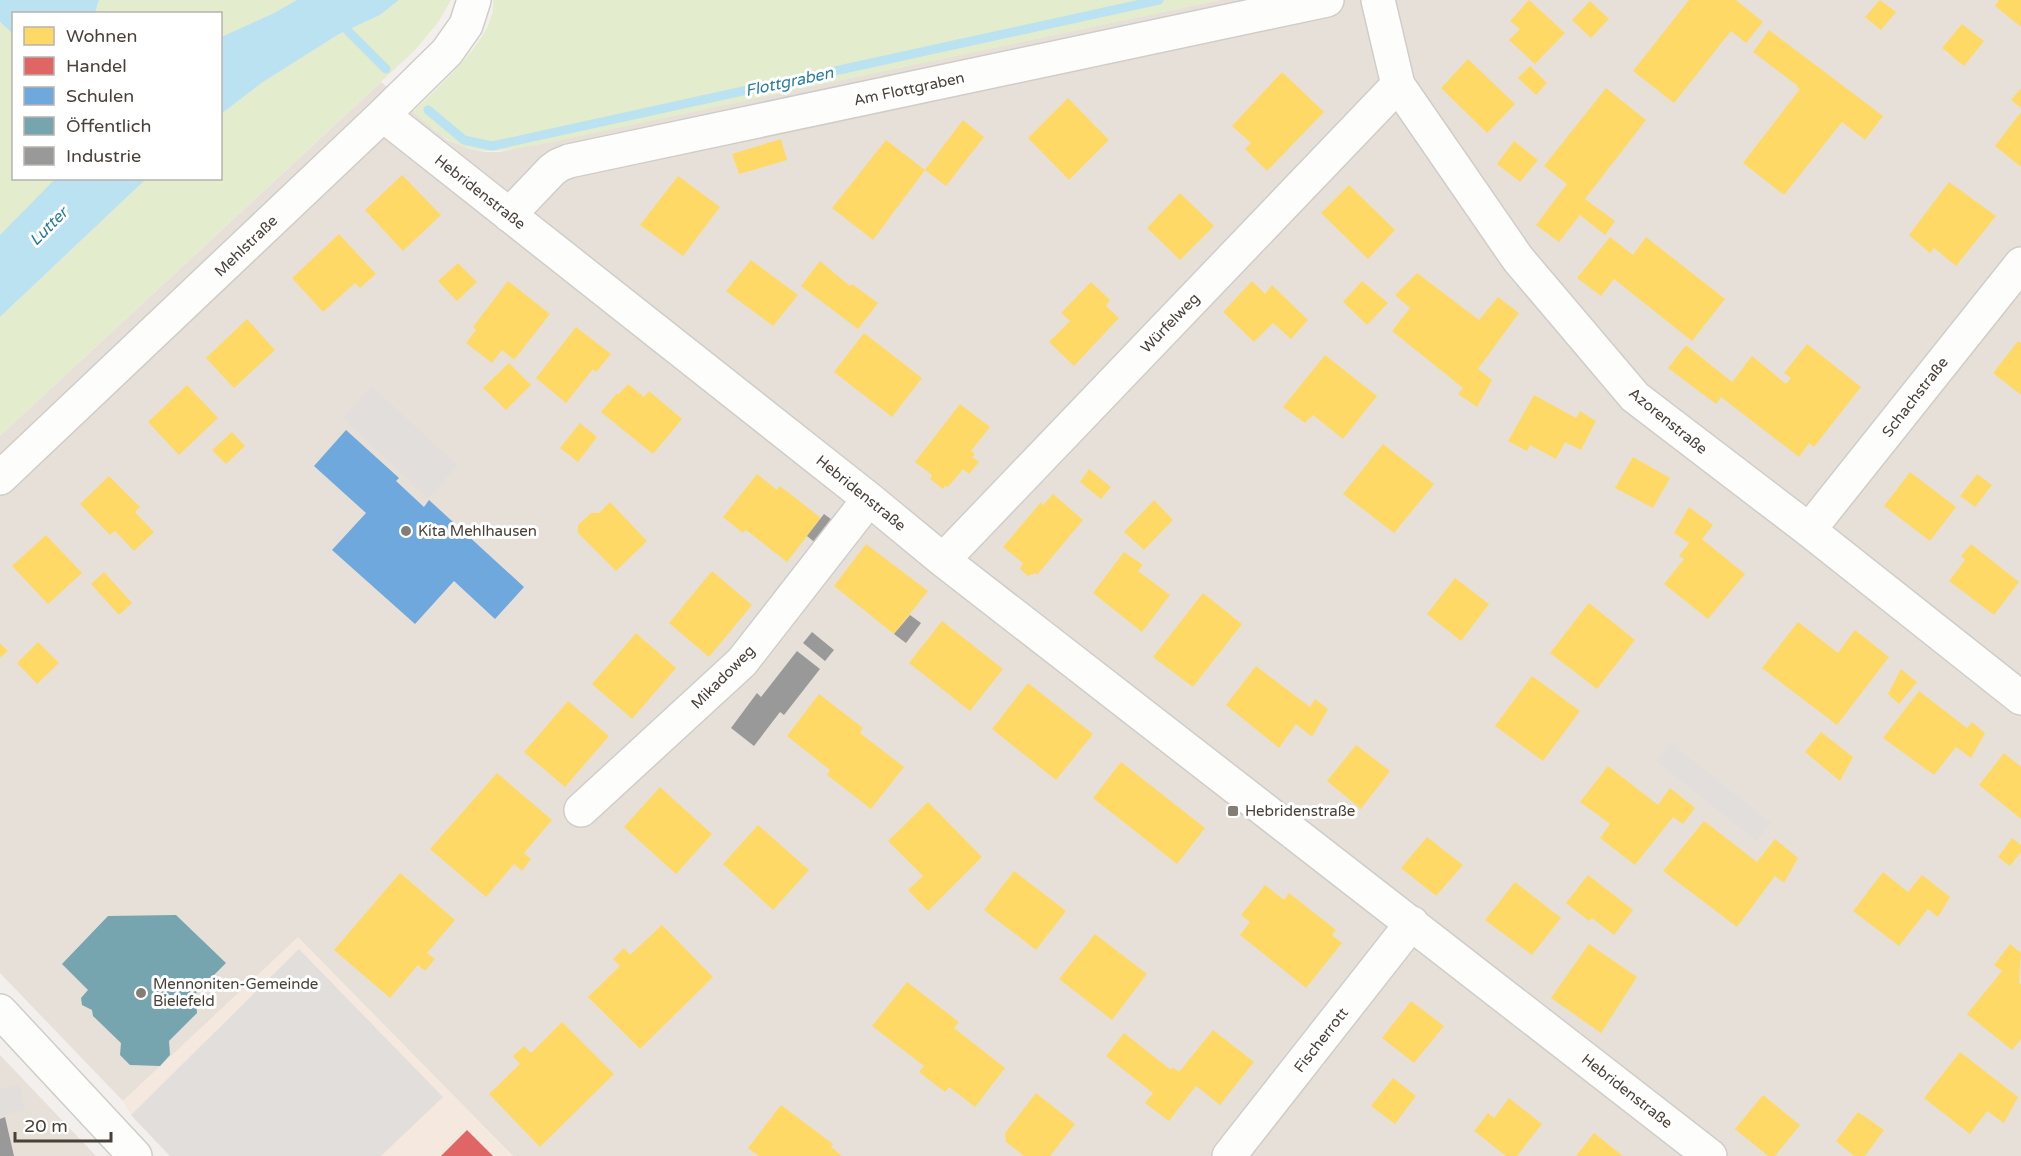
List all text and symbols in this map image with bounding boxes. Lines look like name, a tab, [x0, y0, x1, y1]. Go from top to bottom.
legend	[12, 12, 222, 180]
text: Wohnen	[66, 25, 137, 47]
text: Handel	[66, 55, 127, 77]
water label: Flottgraben	[743, 63, 836, 101]
street label: Am Flottgraben	[852, 68, 966, 110]
text: Schulen	[66, 85, 134, 107]
text: Öffentlich	[66, 115, 151, 137]
text: Industrie	[66, 145, 141, 167]
street label: Hebridenstraße	[431, 151, 529, 233]
water label: Lutter	[25, 202, 73, 250]
street label: Mehlstraße	[211, 212, 281, 280]
street label: Würfelweg	[1137, 289, 1203, 357]
street label: Schachstraße	[1878, 353, 1952, 441]
street label: Azorenstraße	[1625, 384, 1711, 458]
street label: Hebridenstraße	[812, 451, 910, 535]
place label: Kita Mehlhausen	[418, 522, 537, 540]
marker: Kita Mehlhausen	[399, 524, 413, 538]
street label: Mikadoweg	[687, 641, 759, 713]
place label: Hebridenstraße	[1245, 802, 1355, 820]
marker: Hebridenstraße	[1226, 804, 1240, 818]
place label: Mennoniten-Gemeinde Bielefeld	[153, 975, 318, 1010]
marker: Mennoniten-Gemeinde Bielefeld	[134, 986, 148, 1000]
street label: Fischerrott	[1290, 1004, 1352, 1076]
street label: Hebridenstraße	[1578, 1050, 1676, 1132]
scale bar	[15, 1105, 111, 1143]
text: 20 m	[24, 1115, 68, 1137]

